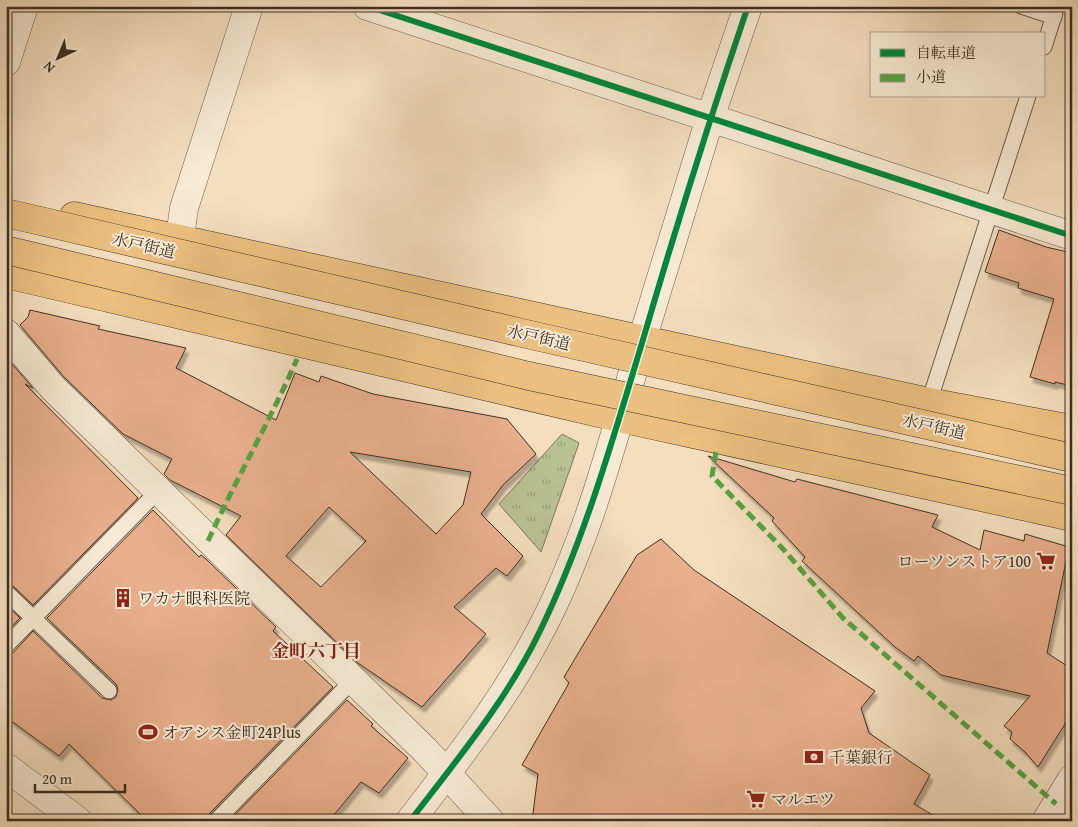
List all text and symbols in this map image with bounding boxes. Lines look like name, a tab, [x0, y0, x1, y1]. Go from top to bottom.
north arrow	[32, 32, 82, 82]
legend	[870, 32, 1046, 98]
text: 自転車道	[916, 42, 976, 63]
text: N	[38, 56, 59, 78]
text: 小道	[916, 66, 946, 87]
street label: 水戸街道	[110, 226, 178, 264]
street label: 水戸街道	[505, 318, 573, 356]
street label: 水戸街道	[900, 407, 968, 445]
place label: ローソンストア100	[897, 549, 1031, 573]
supermarket icon: ローソンストア100	[1035, 550, 1057, 572]
place label: ワカナ眼科医院	[138, 586, 250, 610]
building icon: ワカナ眼科医院	[112, 587, 134, 609]
district label: 金町六丁目	[271, 637, 361, 664]
place label: オアシス金町24Plus	[163, 720, 301, 744]
sports icon: オアシス金町24Plus	[137, 721, 159, 743]
place label: 千葉銀行	[829, 745, 893, 769]
bank icon: 千葉銀行	[803, 746, 825, 768]
scale bar	[35, 762, 125, 794]
text: 20 m	[42, 768, 73, 789]
place label: マルエツ	[771, 787, 835, 811]
supermarket icon: マルエツ	[745, 788, 767, 810]

